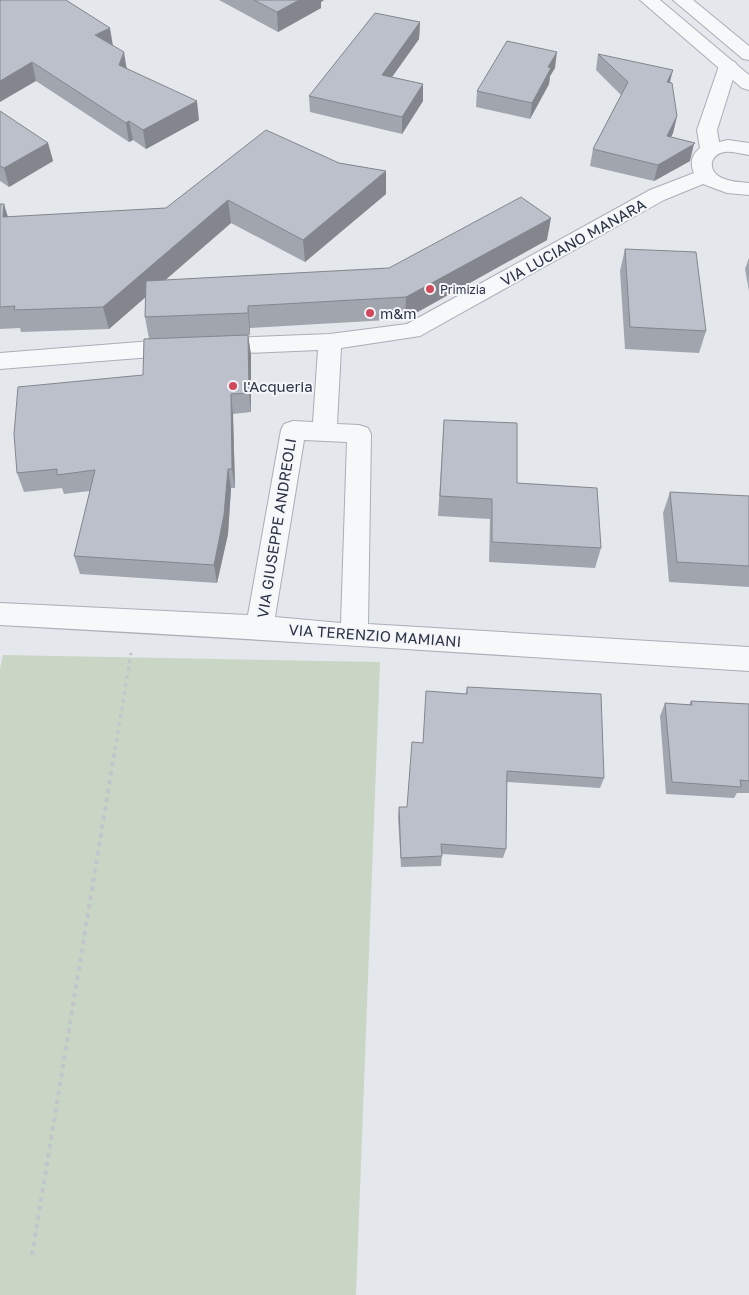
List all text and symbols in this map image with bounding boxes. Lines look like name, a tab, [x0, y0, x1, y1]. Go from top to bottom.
street label: VIA LUCIANO MANARA	[497, 194, 649, 290]
place label: Primizia	[440, 282, 486, 297]
marker: Primizia	[424, 283, 436, 295]
place label: m&m	[380, 304, 417, 322]
marker: m&m	[364, 307, 376, 319]
place label: l'Acqueria	[243, 377, 313, 395]
marker: l'Acqueria	[227, 380, 239, 392]
street label: VIA GIUSEPPE ANDREOLI	[253, 437, 299, 619]
street label: VIA TERENZIO MAMIANI	[288, 620, 462, 650]

